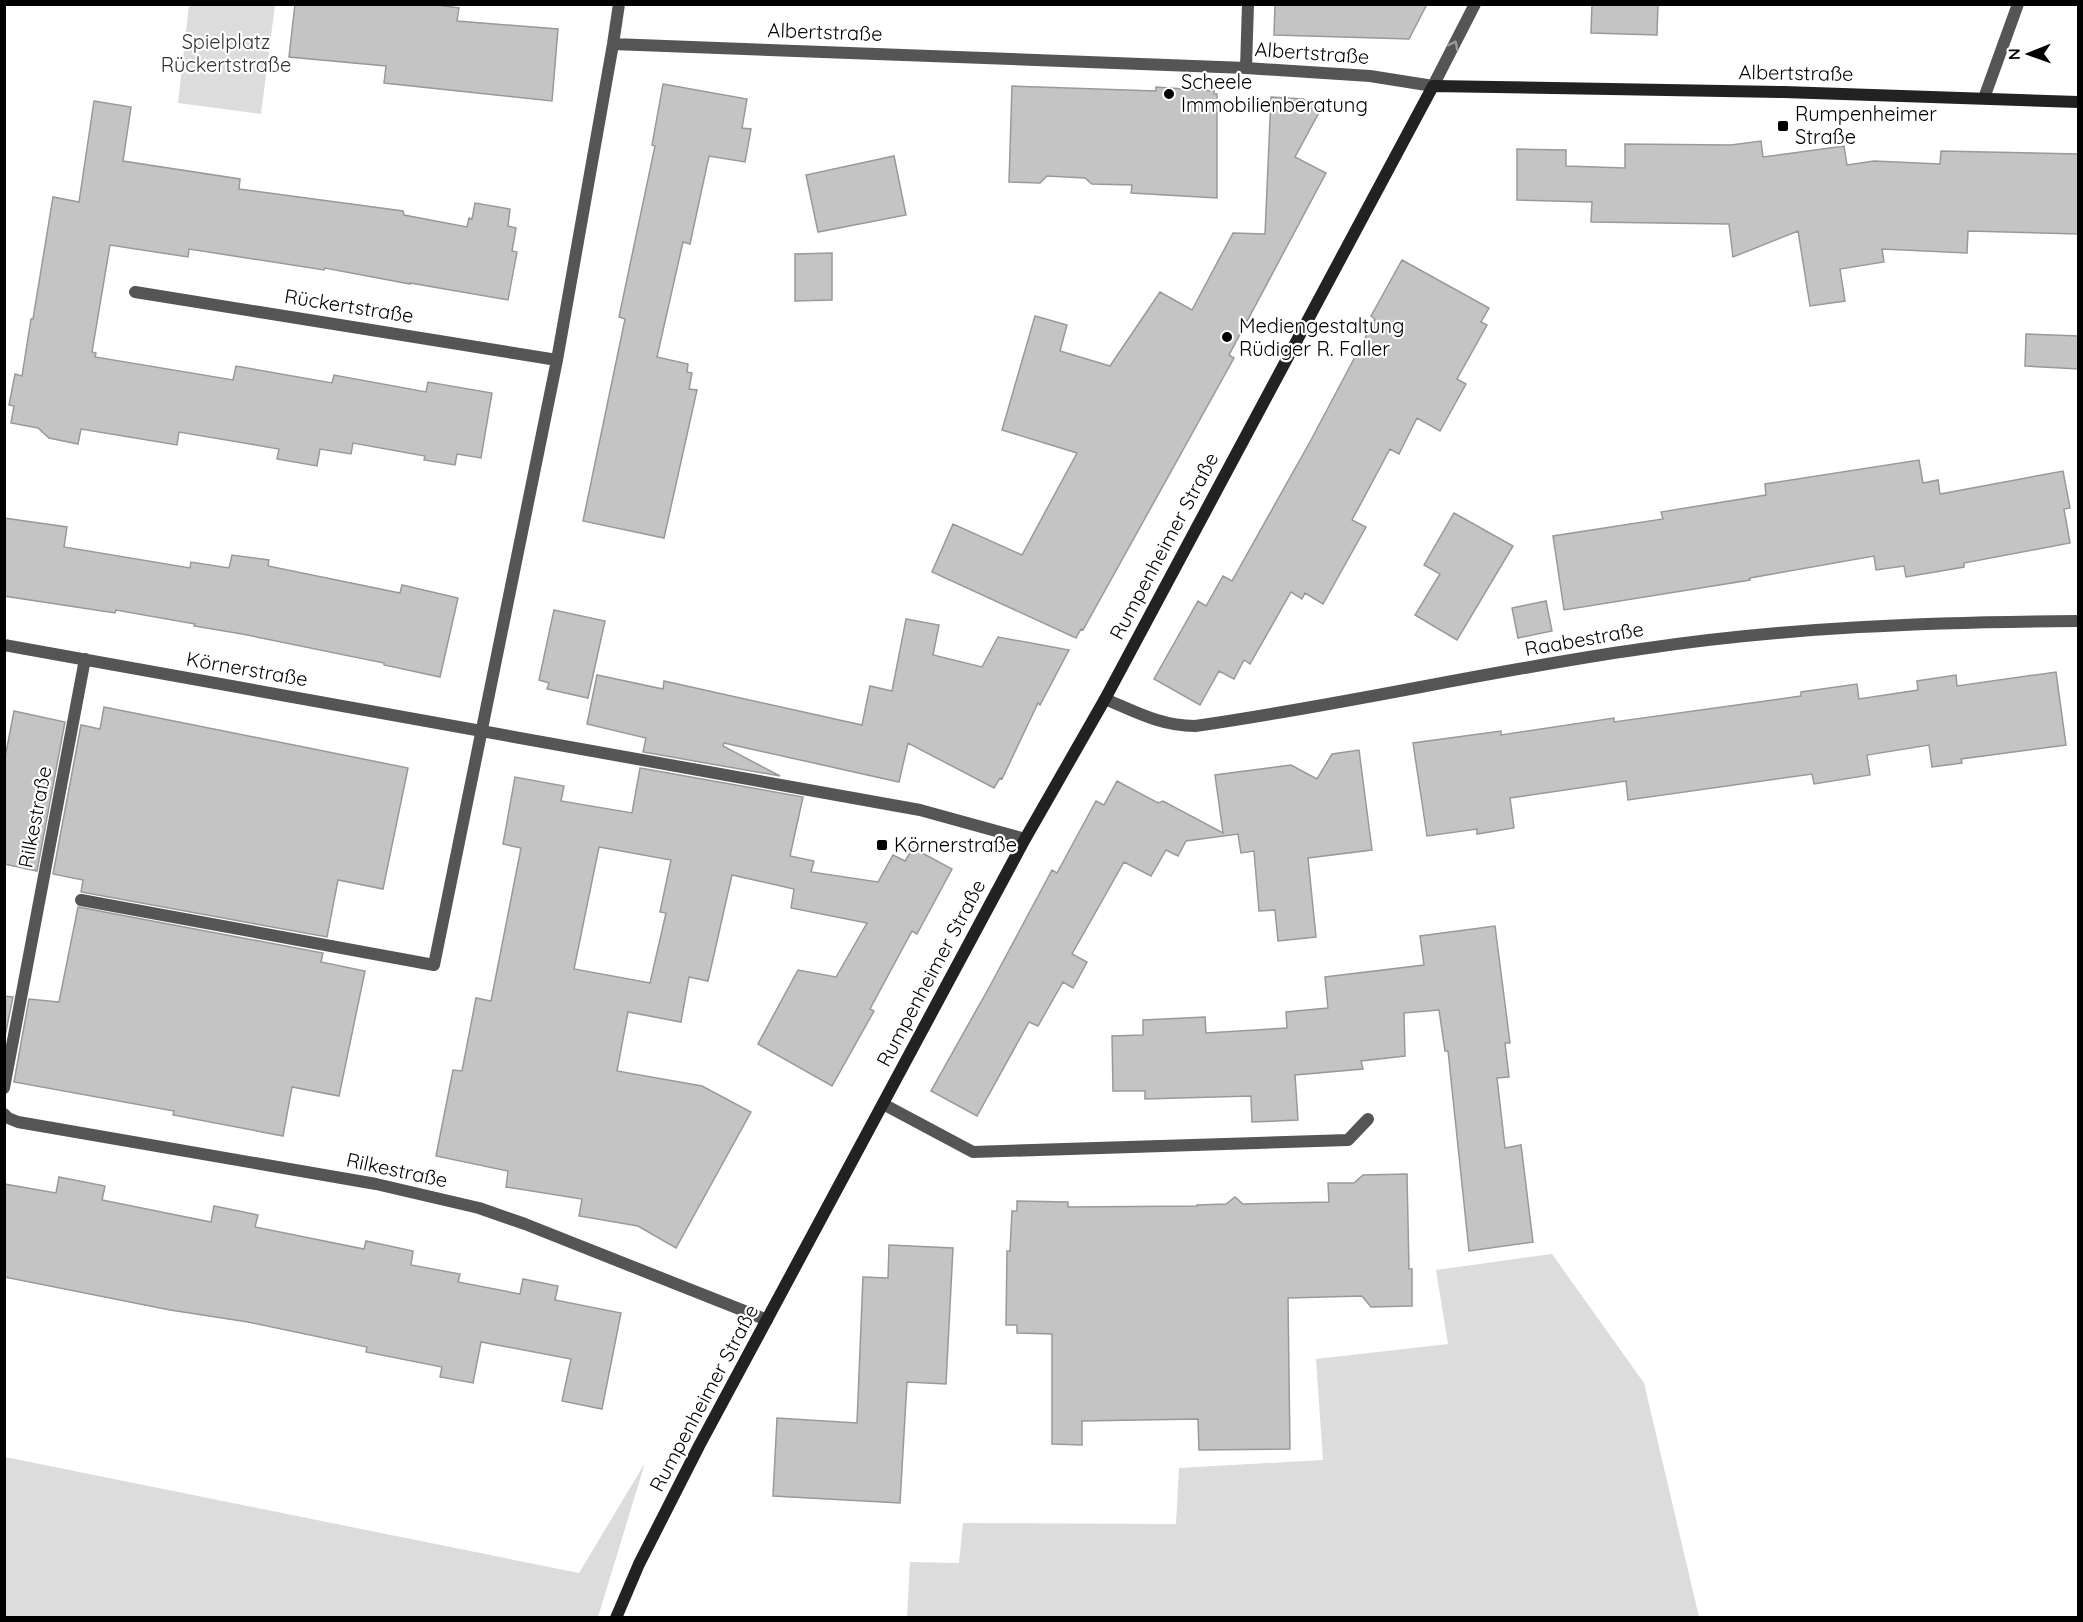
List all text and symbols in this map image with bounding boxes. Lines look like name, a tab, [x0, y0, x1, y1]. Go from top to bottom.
street label: Albertstraße	[767, 17, 883, 46]
north arrow	[1999, 24, 2059, 84]
park label: Spielplatz Rückertstraße	[161, 29, 291, 77]
street label: Albertstraße	[1254, 36, 1370, 69]
one-way arrow	[1447, 41, 1458, 51]
text: N	[2004, 48, 2024, 60]
street label: Albertstraße	[1738, 59, 1854, 86]
place label: Scheele Immobilienberatung	[1181, 69, 1368, 117]
marker: Scheele Immobilienberatung	[1162, 87, 1176, 101]
place label: Rumpenheimer Straße	[1795, 101, 1937, 149]
marker: Rumpenheimer Straße	[1776, 119, 1790, 133]
street label: Rückertstraße	[283, 283, 416, 328]
place label: Mediengestaltung Rüdiger R. Faller	[1239, 313, 1405, 361]
marker: Mediengestaltung Rüdiger R. Faller	[1220, 330, 1234, 344]
street label: Rumpenheimer Straße	[1104, 448, 1224, 644]
street label: Raabestraße	[1522, 616, 1645, 661]
street label: Körnerstraße	[184, 646, 310, 691]
street label: Rilkestraße	[12, 764, 57, 870]
place label: Körnerstraße	[894, 832, 1017, 857]
marker: Körnerstraße	[875, 838, 889, 852]
street label: Rumpenheimer Straße	[871, 875, 991, 1071]
street label: Rilkestraße	[344, 1147, 450, 1192]
street label: Rumpenheimer Straße	[644, 1300, 764, 1496]

